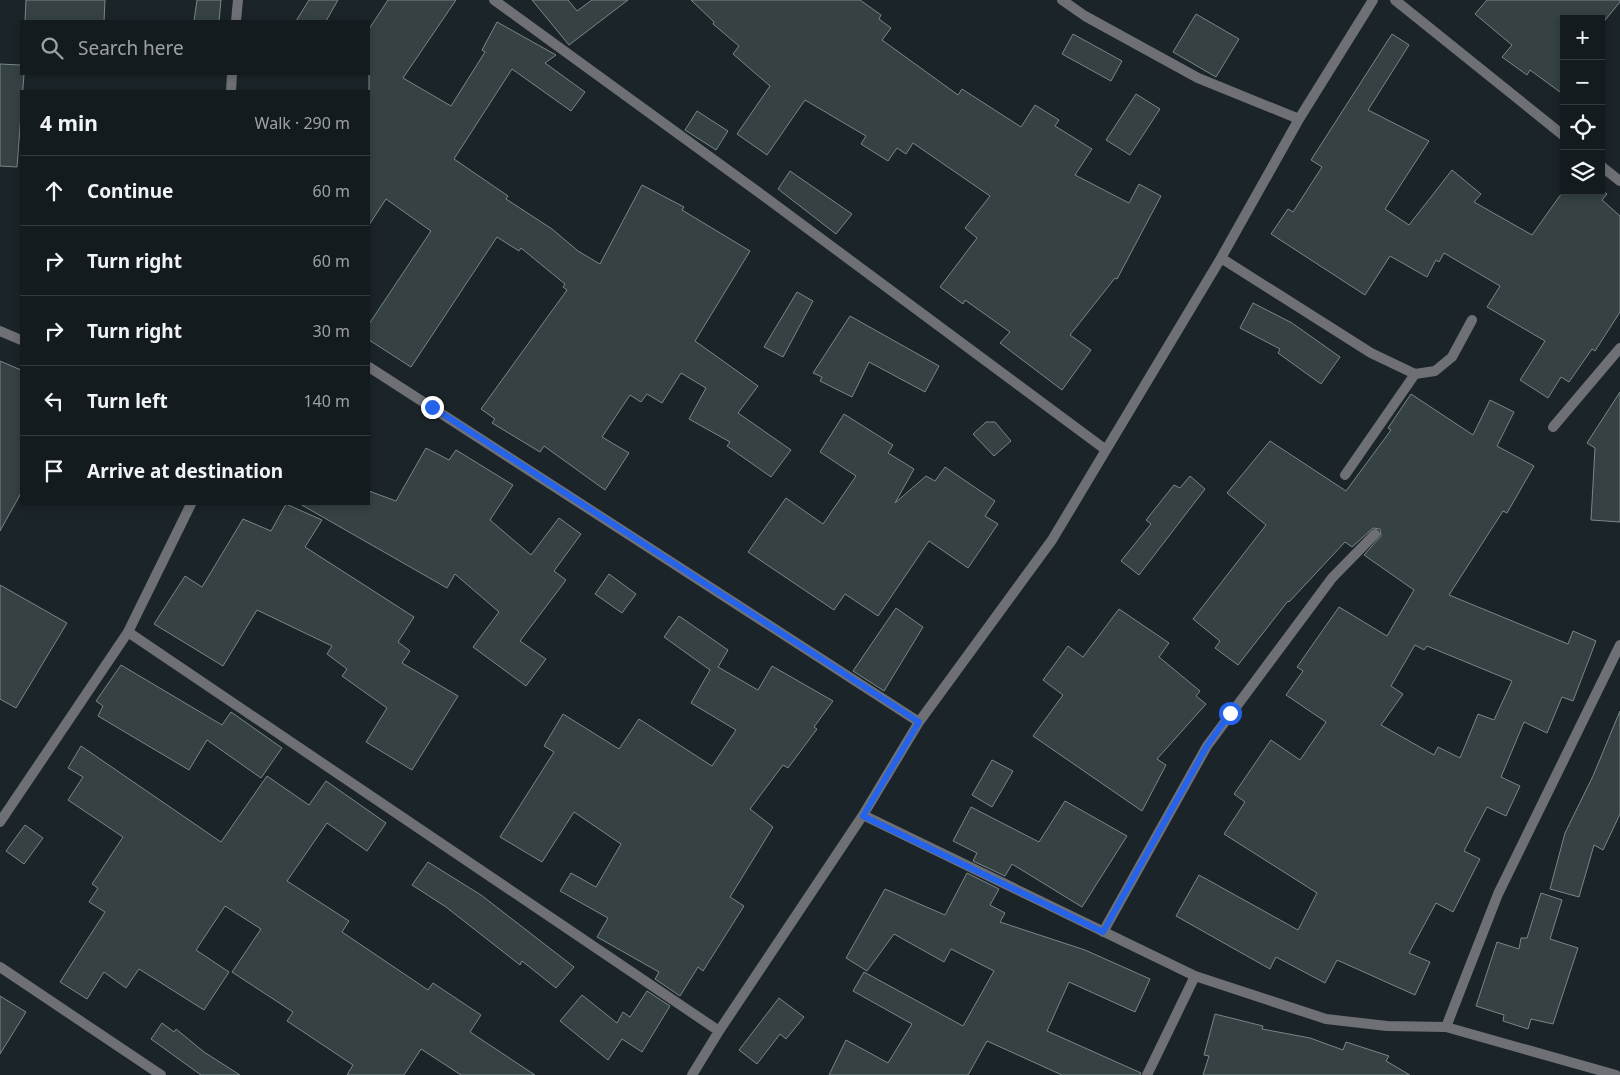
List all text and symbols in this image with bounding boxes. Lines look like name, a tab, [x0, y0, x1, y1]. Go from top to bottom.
map controls	[1560, 15, 1605, 195]
button: +	[1560, 15, 1605, 60]
search box	[20, 20, 370, 75]
icon: search	[38, 34, 66, 62]
text: Search here	[78, 35, 184, 61]
button: −	[1560, 60, 1605, 105]
button: locate	[1560, 105, 1605, 150]
text: 4 min	[40, 109, 98, 137]
text: Walk · 290 m	[255, 112, 350, 134]
button: layers	[1560, 150, 1605, 195]
icon: ahead	[40, 177, 68, 205]
text: Continue	[87, 178, 173, 204]
text: 60 m	[313, 180, 350, 202]
icon: right	[40, 247, 68, 275]
text: Turn right	[87, 248, 182, 274]
text: 60 m	[313, 250, 350, 272]
icon: right	[40, 317, 68, 345]
text: Turn right	[87, 318, 182, 344]
text: 30 m	[313, 320, 350, 342]
icon: left	[40, 387, 68, 415]
text: Turn left	[87, 388, 168, 414]
text: 140 m	[303, 390, 350, 412]
route end	[421, 396, 444, 419]
icon: arrive	[40, 457, 68, 485]
text: Arrive at destination	[87, 458, 283, 484]
route start	[1219, 702, 1242, 725]

